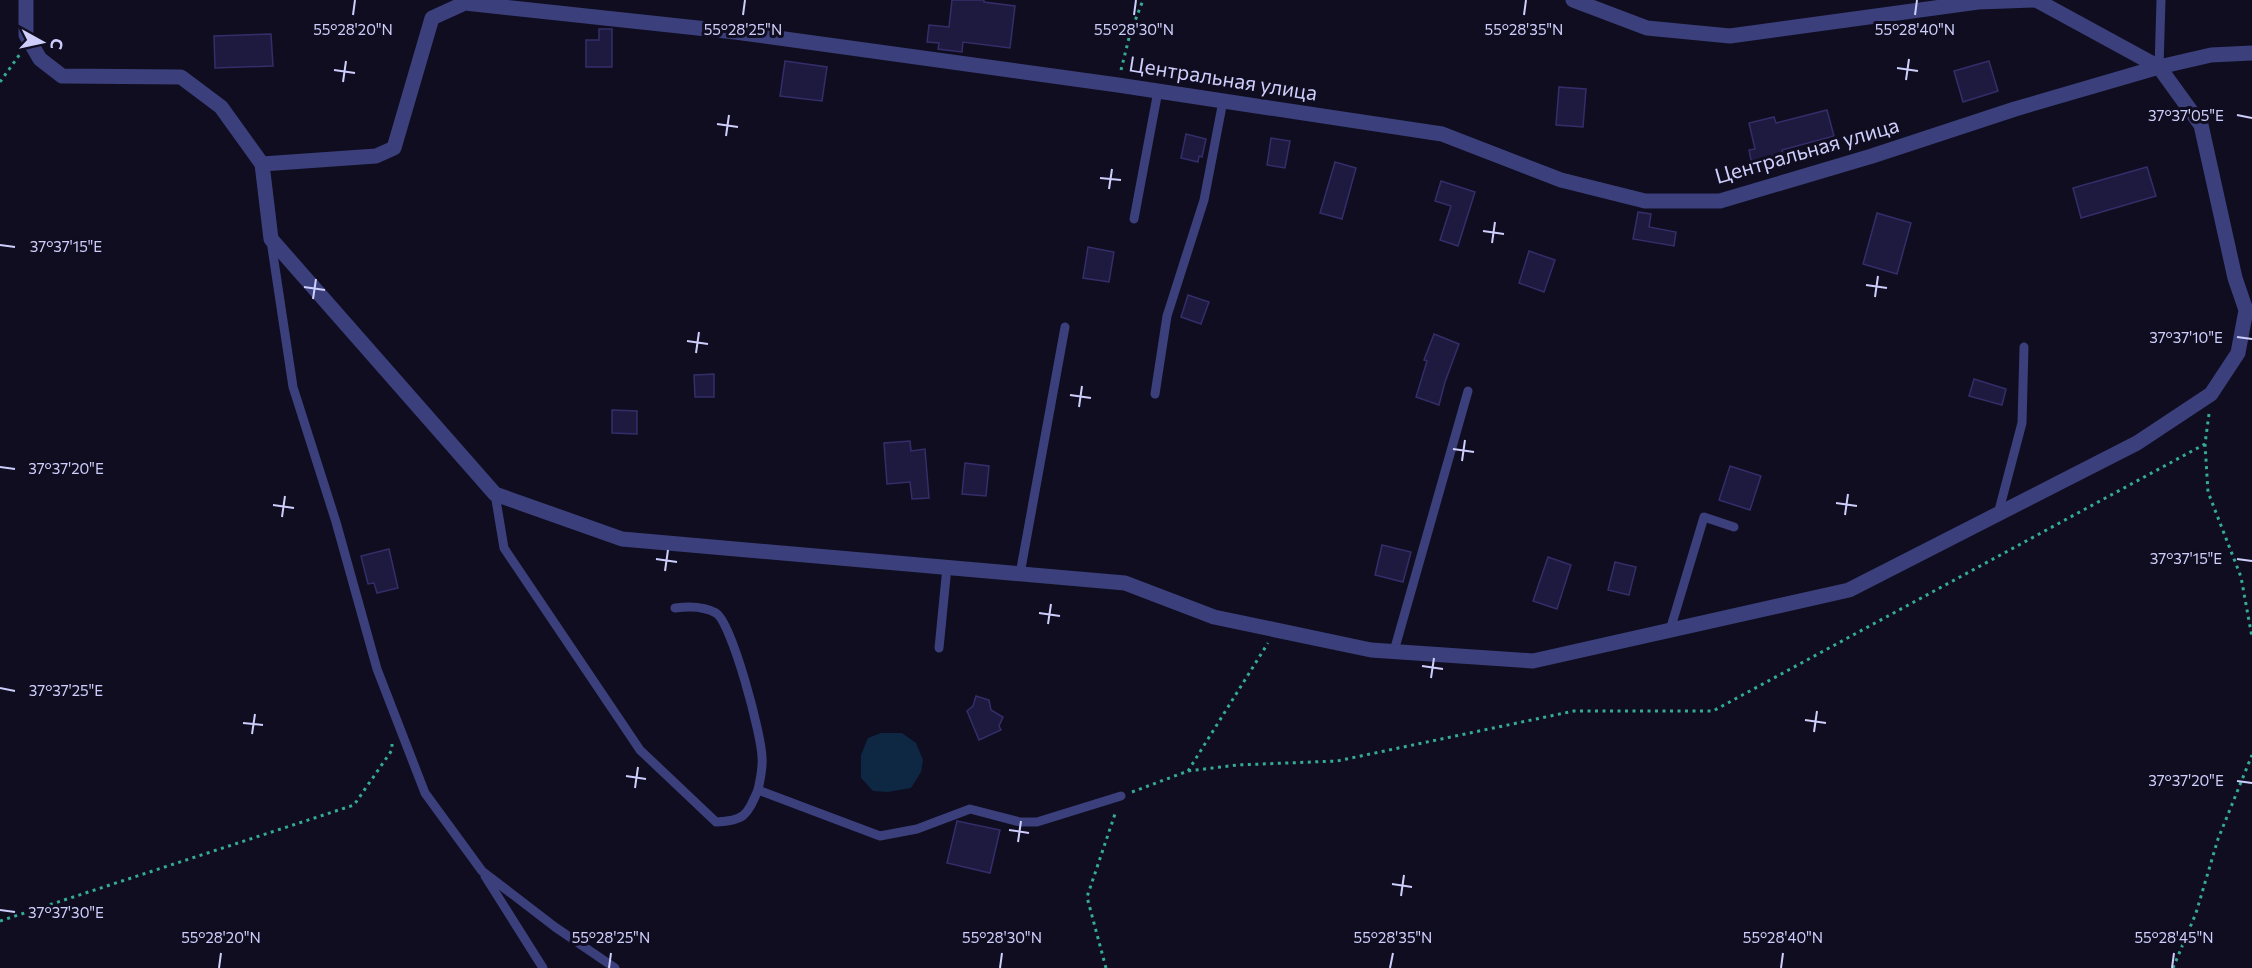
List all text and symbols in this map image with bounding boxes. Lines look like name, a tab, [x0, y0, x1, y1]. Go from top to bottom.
north arrow	[12, 12, 72, 72]
text: 55°28'20"N	[313, 20, 393, 38]
text: 55°28'25"N	[704, 20, 782, 38]
text: 55°28'30"N	[1094, 20, 1174, 38]
text: 55°28'35"N	[1485, 20, 1563, 38]
text: 55°28'40"N	[1875, 20, 1955, 38]
text: С	[47, 37, 68, 51]
street label: Центральная улица	[1127, 50, 1319, 105]
text: 37°37'05"E	[2148, 106, 2224, 124]
street label: Центральная улица	[1712, 111, 1902, 188]
text: 37°37'15"E	[30, 237, 102, 255]
text: 37°37'10"E	[2149, 328, 2223, 346]
text: 37°37'20"E	[28, 459, 104, 477]
text: 37°37'15"E	[2150, 549, 2222, 567]
text: 37°37'25"E	[29, 681, 103, 699]
text: 37°37'20"E	[2148, 771, 2224, 789]
text: 37°37'30"E	[28, 903, 104, 921]
text: 55°28'20"N	[181, 928, 261, 946]
text: 55°28'25"N	[572, 928, 650, 946]
text: 55°28'30"N	[962, 928, 1042, 946]
text: 55°28'35"N	[1354, 928, 1432, 946]
text: 55°28'40"N	[1743, 928, 1823, 946]
text: 55°28'45"N	[2134, 928, 2214, 946]

